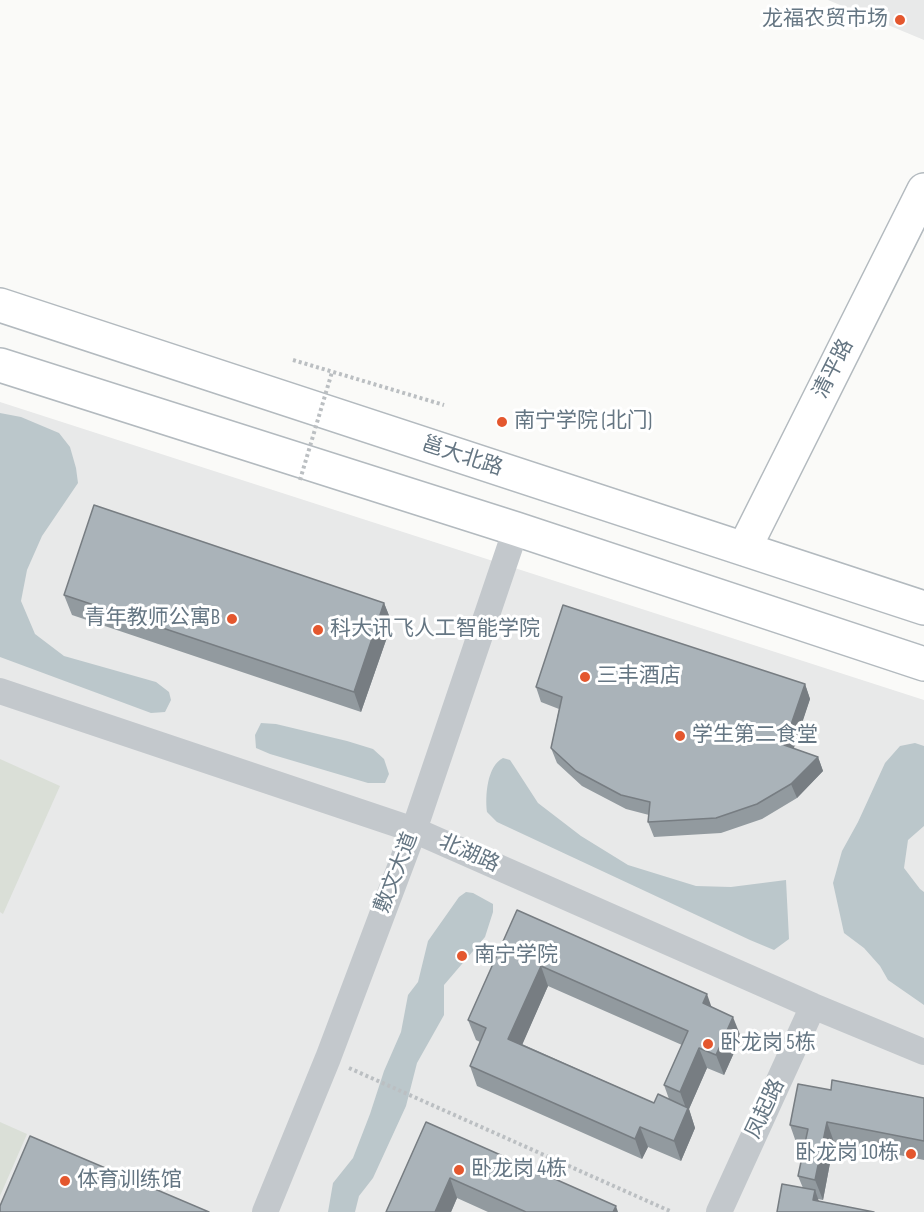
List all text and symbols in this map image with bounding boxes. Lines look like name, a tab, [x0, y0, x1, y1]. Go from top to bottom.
place label: 龙福农贸市场	[762, 7, 888, 33]
marker: 龙福农贸市场	[893, 13, 907, 27]
street label: 清平路	[808, 335, 860, 403]
place label: 南宁学院 (北门)	[514, 409, 652, 435]
marker: 南宁学院 (北门)	[495, 415, 509, 429]
street label: 邕大北路	[418, 432, 506, 482]
place label: 青年教师公寓B	[85, 606, 220, 632]
marker: 青年教师公寓B	[225, 612, 239, 626]
place label: 科大讯飞人工智能学院	[330, 617, 540, 643]
marker: 科大讯飞人工智能学院	[311, 623, 325, 637]
place label: 三丰酒店	[597, 664, 681, 690]
marker: 三丰酒店	[578, 670, 592, 684]
place label: 学生第二食堂	[692, 723, 818, 749]
marker: 学生第二食堂	[673, 729, 687, 743]
street label: 敷文大道	[370, 829, 424, 917]
street label: 北湖路	[435, 830, 503, 878]
place label: 南宁学院	[474, 943, 558, 969]
marker: 南宁学院	[455, 949, 469, 963]
place label: 卧龙岗 5栋	[720, 1031, 816, 1057]
marker: 卧龙岗 5栋	[701, 1037, 715, 1051]
street label: 凤起路	[741, 1075, 791, 1143]
place label: 卧龙岗 10栋	[795, 1141, 899, 1167]
marker: 卧龙岗 10栋	[904, 1147, 918, 1161]
place label: 卧龙岗 4栋	[471, 1157, 567, 1183]
marker: 卧龙岗 4栋	[452, 1163, 466, 1177]
place label: 体育训练馆	[77, 1168, 182, 1194]
marker: 体育训练馆	[58, 1174, 72, 1188]

